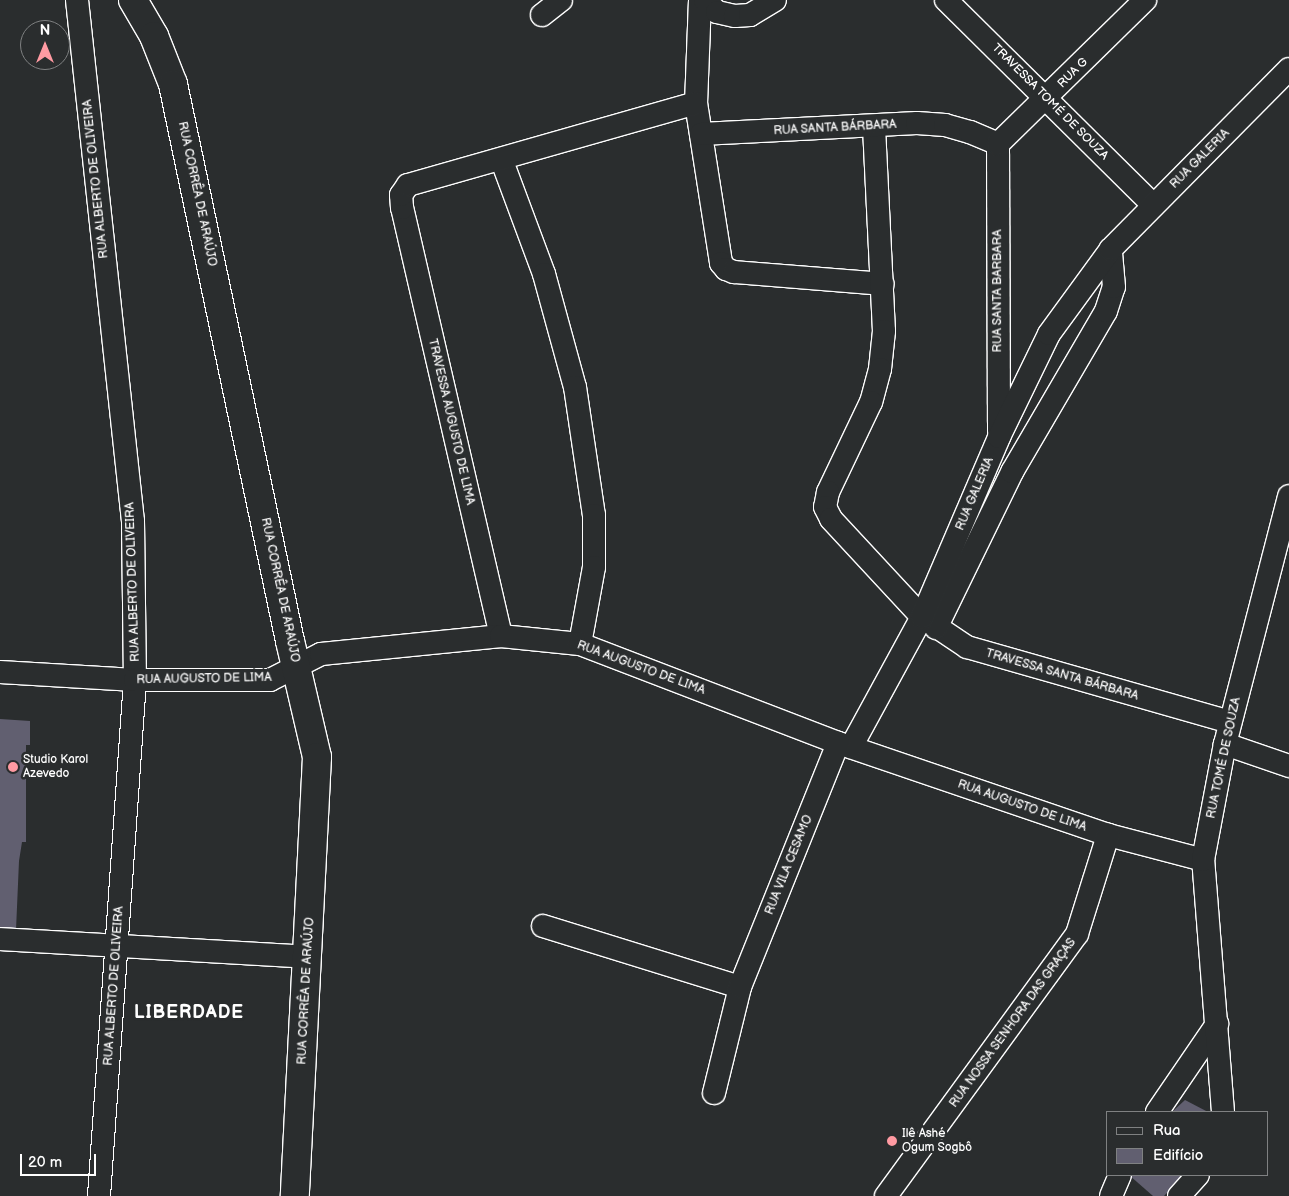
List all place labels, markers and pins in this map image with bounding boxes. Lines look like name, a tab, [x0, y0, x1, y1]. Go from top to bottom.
place label: Studio Karol Azevedo	[23, 753, 88, 781]
marker: Studio Karol Azevedo	[7, 761, 19, 773]
place label: Ilê Ashé Ogum Sogbô	[902, 1127, 972, 1155]
marker: Ilê Ashé Ogum Sogbô	[886, 1135, 898, 1147]

